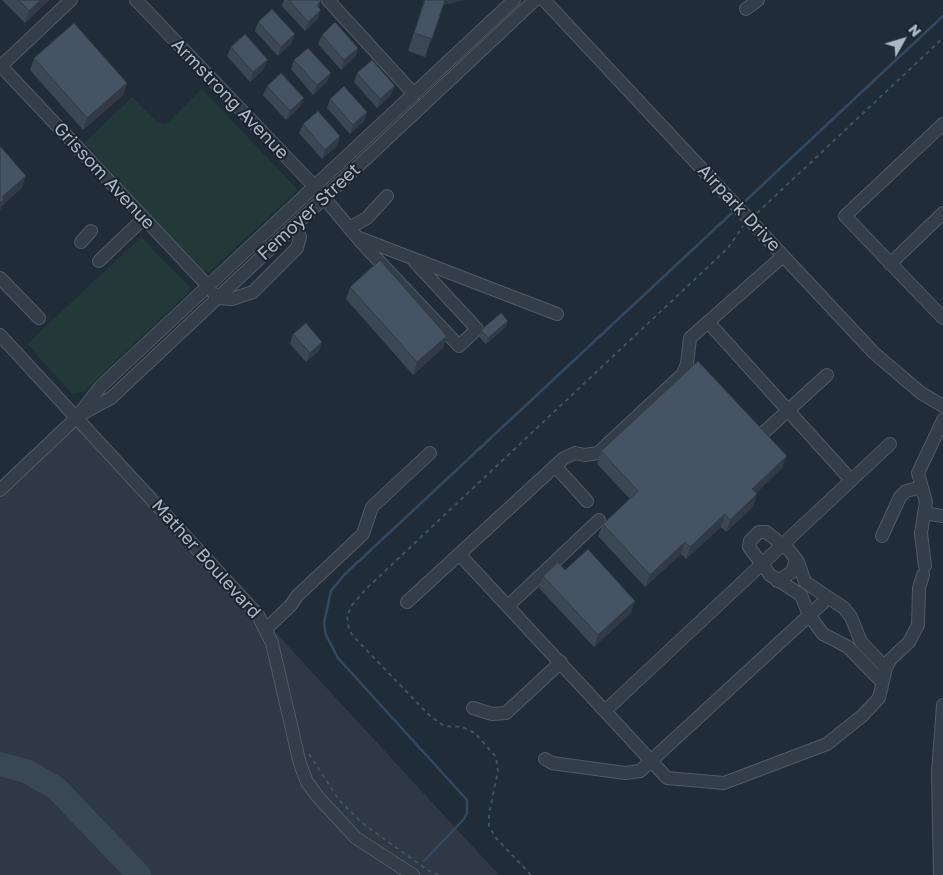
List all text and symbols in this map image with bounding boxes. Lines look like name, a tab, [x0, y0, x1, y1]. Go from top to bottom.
north arrow	[878, 15, 928, 65]
text: N	[905, 21, 925, 40]
street label: Armstrong Avenue	[167, 34, 293, 164]
street label: Grissom Avenue	[49, 118, 159, 234]
street label: Femoyer Street	[253, 159, 365, 265]
street label: Airpark Drive	[693, 160, 785, 256]
street label: Mather Boulevard	[147, 495, 265, 623]

